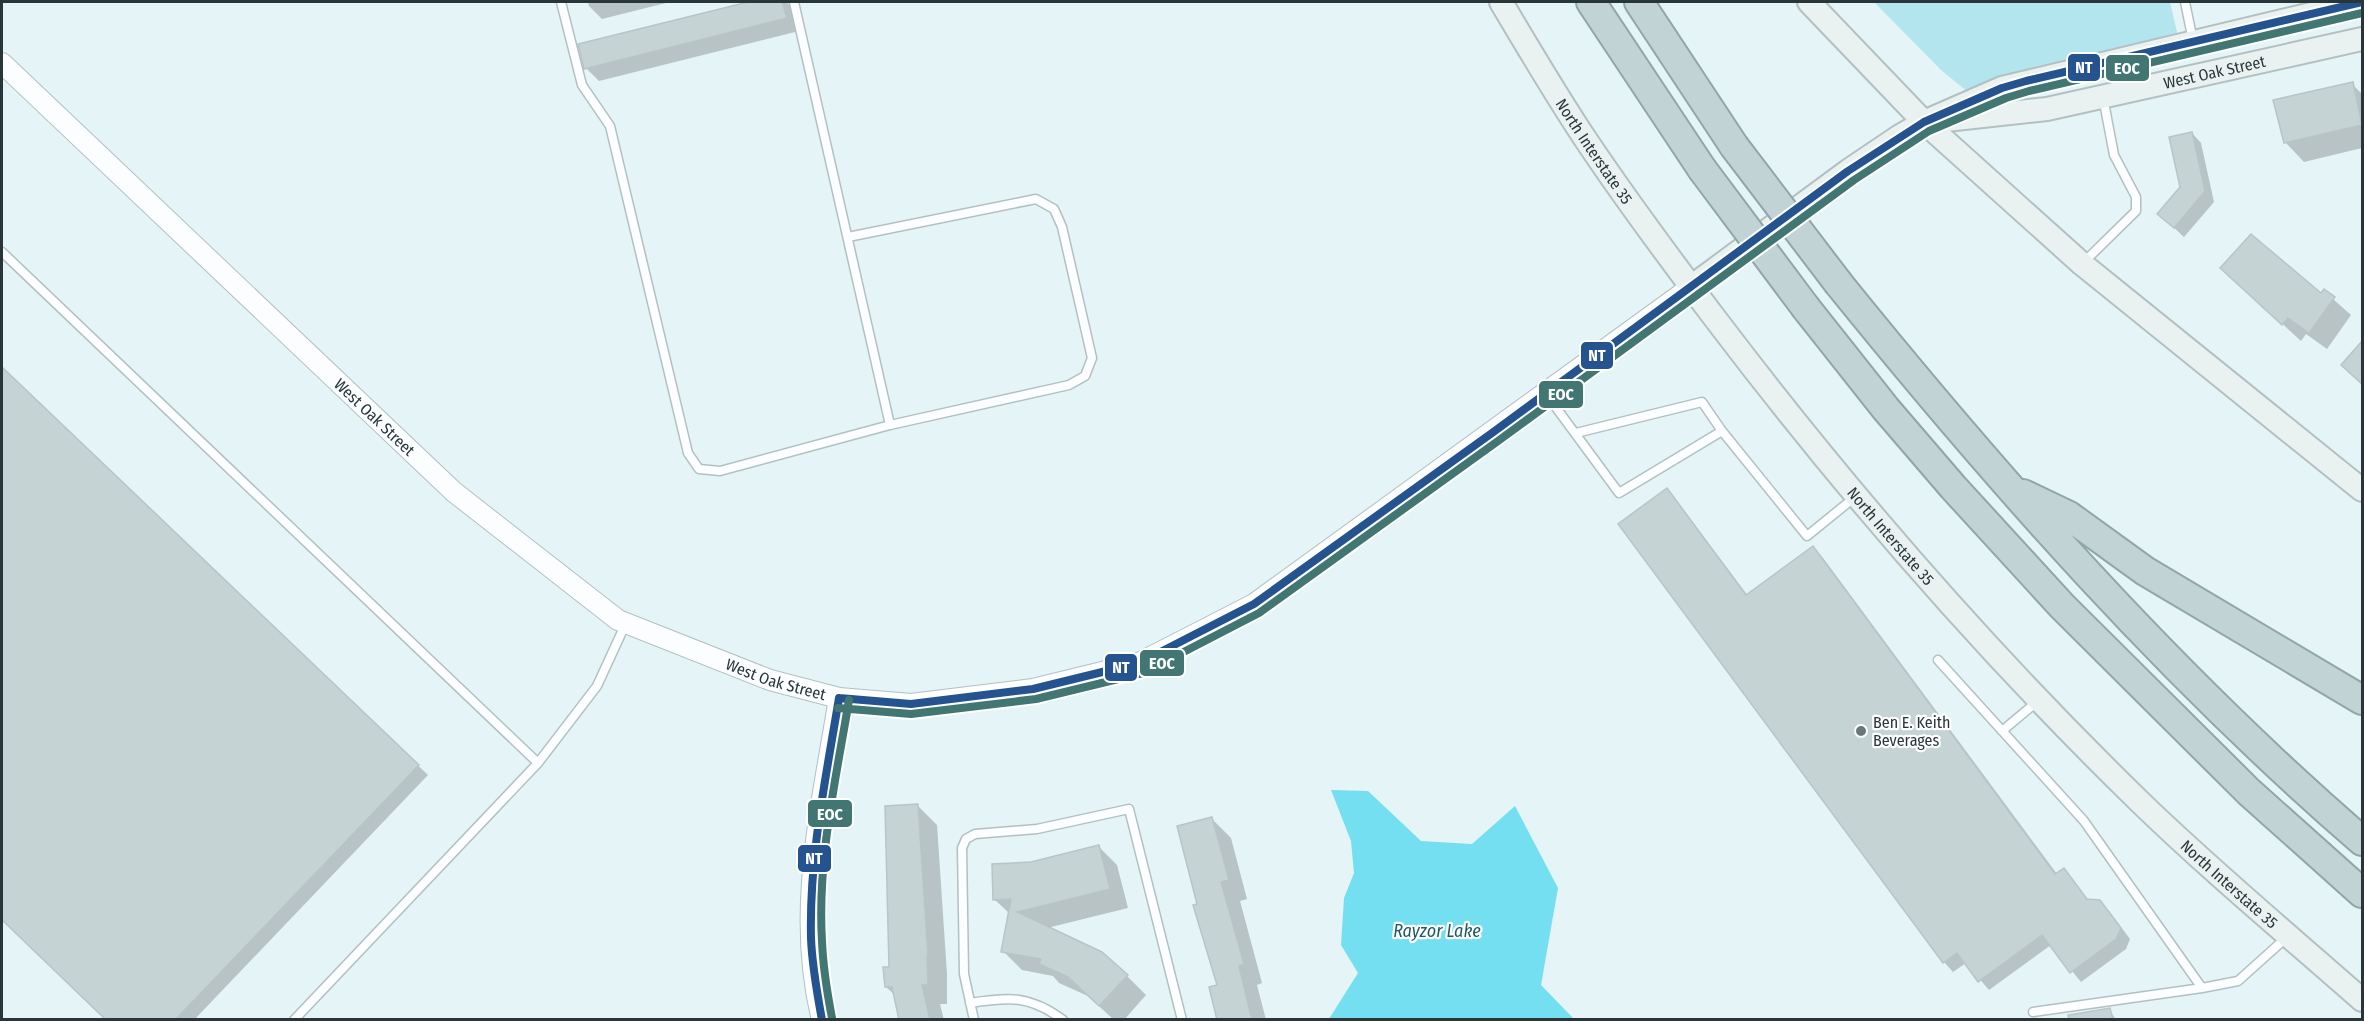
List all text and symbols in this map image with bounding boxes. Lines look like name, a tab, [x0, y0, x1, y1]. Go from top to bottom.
street label: West Oak Street	[2162, 51, 2268, 92]
line badge: NT	[2067, 53, 2101, 82]
line badge: EOC	[2105, 54, 2150, 82]
text: NT	[2075, 58, 2093, 77]
text: EOC	[2114, 59, 2141, 78]
street label: North Interstate 35	[1552, 95, 1637, 208]
line badge: NT	[1580, 341, 1614, 370]
text: NT	[1588, 346, 1606, 365]
street label: West Oak Street	[331, 374, 420, 460]
line badge: EOC	[1538, 380, 1584, 409]
text: EOC	[1548, 385, 1575, 404]
street label: North Interstate 35	[1843, 483, 1938, 589]
line badge: EOC	[1139, 649, 1185, 677]
line badge: NT	[1104, 653, 1138, 682]
street label: West Oak Street	[723, 654, 829, 704]
text: EOC	[1149, 654, 1176, 673]
text: NT	[1112, 658, 1130, 677]
place label: Ben E. Keith Beverages	[1873, 713, 1950, 750]
marker: Ben E. Keith Beverages	[1854, 724, 1868, 738]
line badge: EOC	[807, 799, 853, 828]
text: EOC	[817, 805, 844, 824]
street label: North Interstate 35	[2177, 836, 2282, 932]
line badge: NT	[797, 844, 832, 873]
text: NT	[805, 849, 823, 868]
water label: Rayzor Lake	[1393, 920, 1481, 942]

